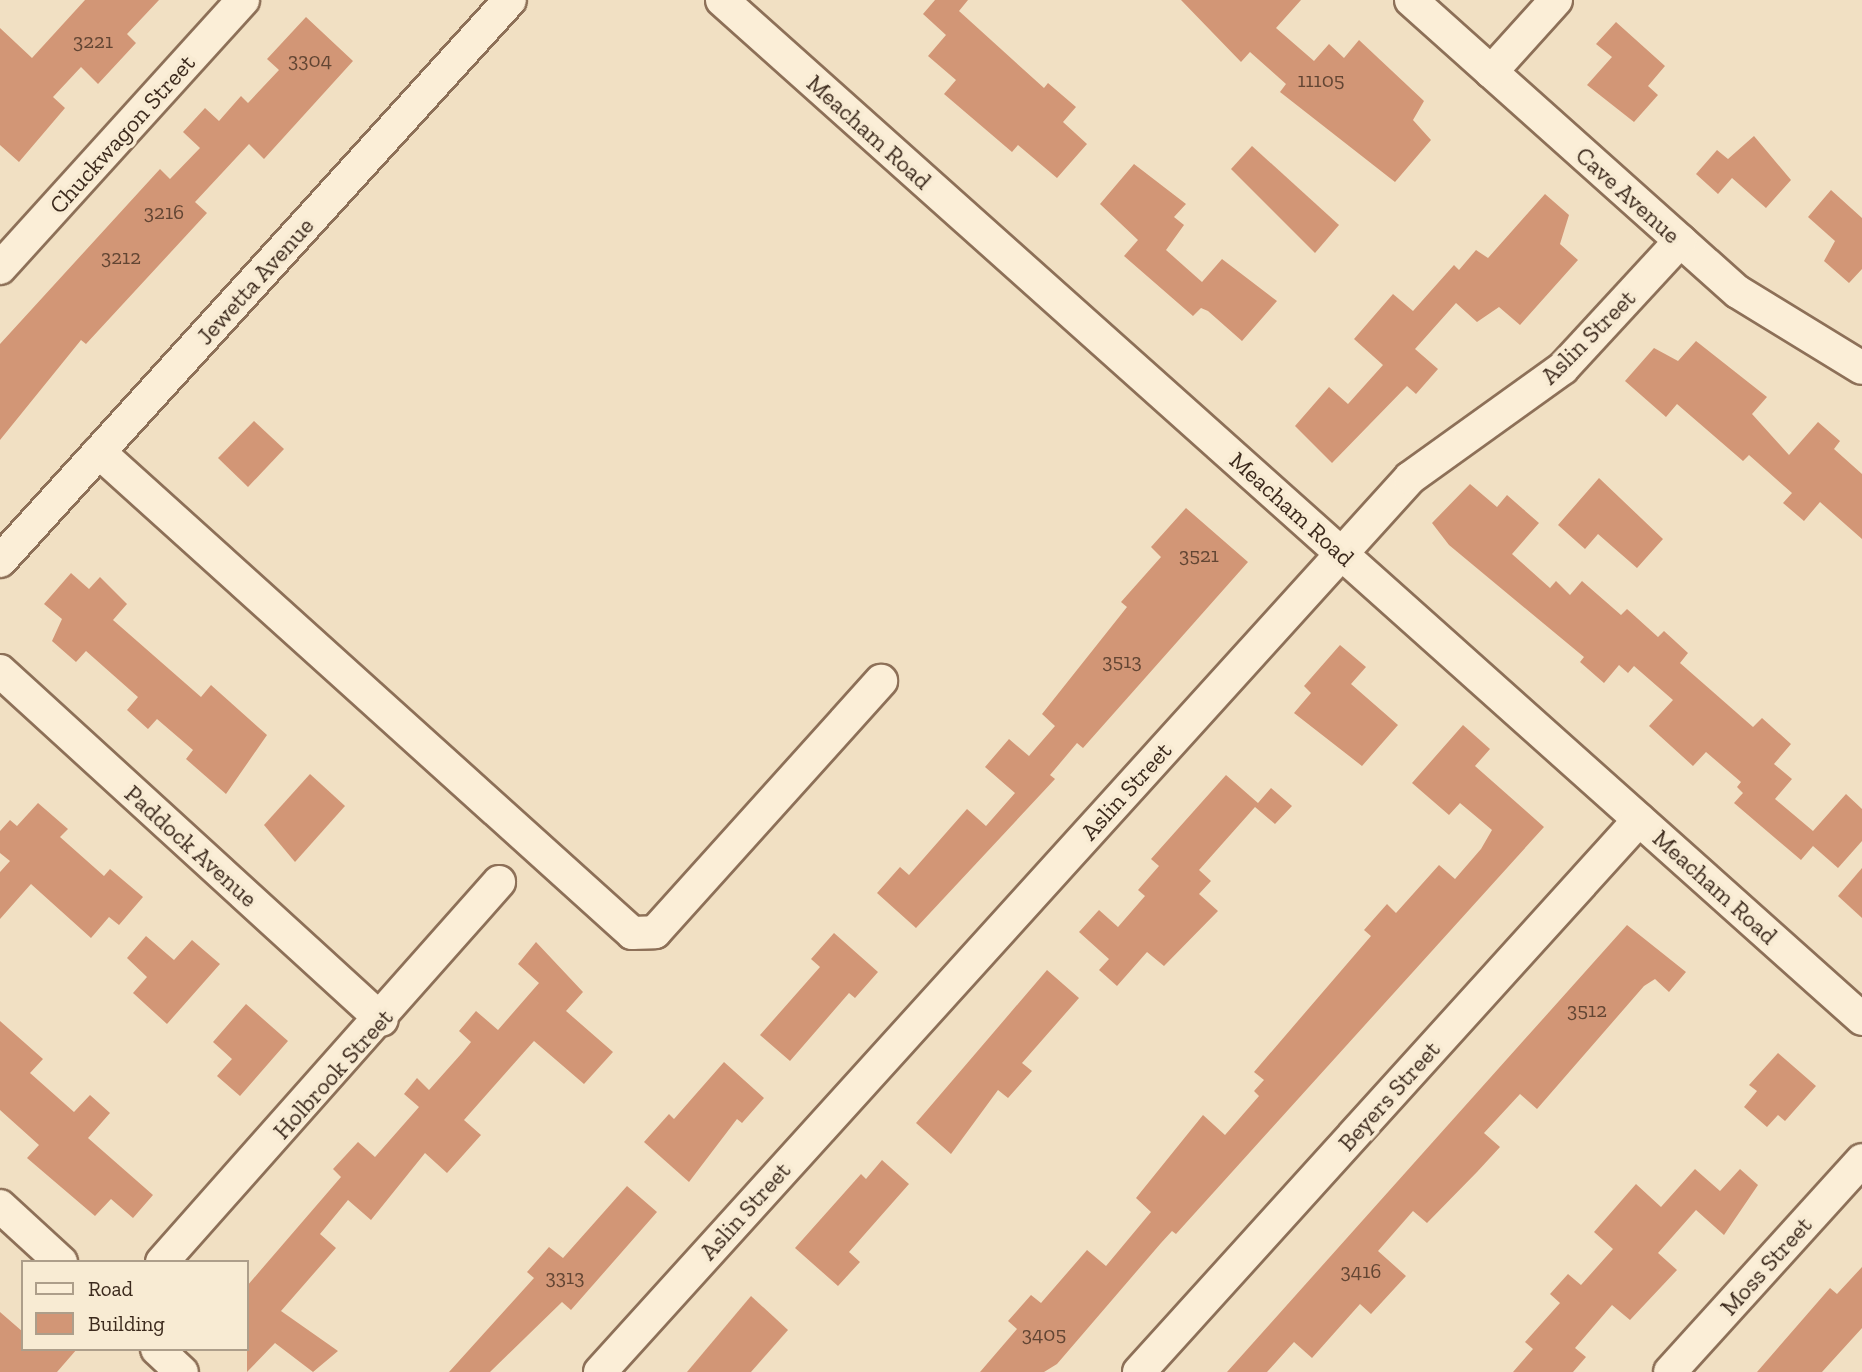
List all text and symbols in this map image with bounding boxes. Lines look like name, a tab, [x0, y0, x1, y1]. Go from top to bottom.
house number: 3221	[73, 28, 113, 54]
house number: 3304	[288, 47, 332, 73]
street label: Chuckwagon Street	[43, 49, 201, 219]
house number: 11105	[1297, 67, 1345, 93]
street label: Meacham Road	[801, 69, 937, 195]
street label: Cave Avenue	[1570, 140, 1686, 250]
house number: 3216	[144, 199, 184, 225]
street label: Jewetta Avenue	[190, 211, 320, 351]
house number: 3212	[101, 244, 141, 270]
street label: Aslin Street	[1535, 284, 1641, 390]
street label: Meacham Road	[1224, 446, 1360, 572]
house number: 3521	[1179, 542, 1219, 568]
house number: 3513	[1102, 648, 1142, 674]
street label: Aslin Street	[1075, 736, 1177, 846]
street label: Paddock Avenue	[119, 779, 263, 913]
street label: Meacham Road	[1647, 824, 1783, 950]
house number: 3512	[1567, 997, 1607, 1023]
street label: Holbrook Street	[267, 1003, 399, 1145]
street label: Beyers Street	[1332, 1035, 1446, 1157]
street label: Aslin Street	[694, 1156, 796, 1266]
street label: Moss Street	[1714, 1211, 1818, 1321]
house number: 3416	[1341, 1258, 1381, 1284]
legend	[21, 1260, 248, 1351]
house number: 3313	[546, 1264, 584, 1290]
text: Road	[88, 1276, 133, 1301]
text: Building	[88, 1311, 165, 1336]
house number: 3405	[1022, 1321, 1066, 1347]

